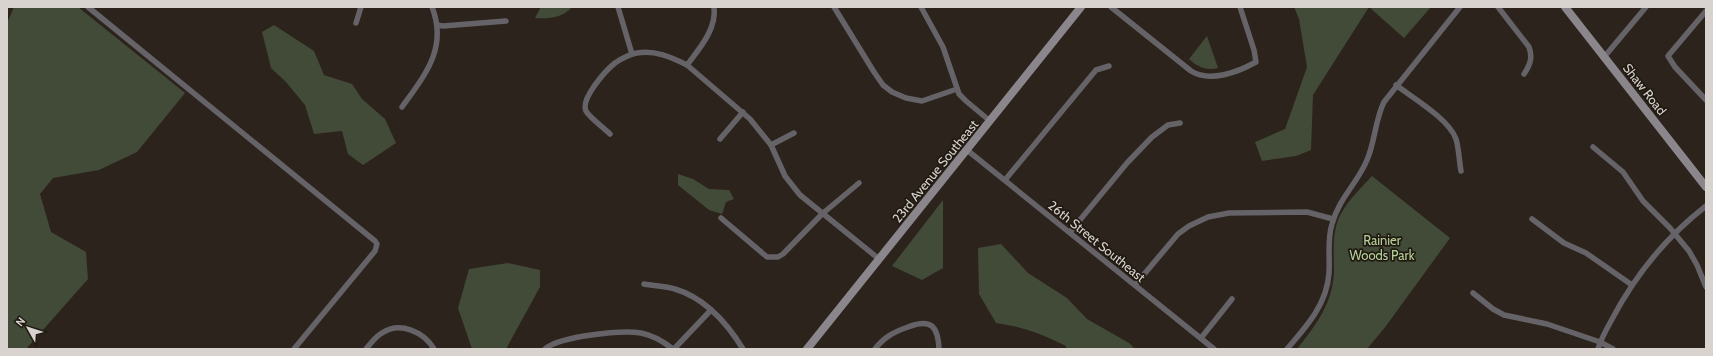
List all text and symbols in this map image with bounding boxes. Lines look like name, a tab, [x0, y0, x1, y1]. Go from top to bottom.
street label: Shaw Road	[1620, 60, 1670, 118]
street label: 23rd Avenue Southeast	[889, 116, 982, 226]
street label: 26th Street Southeast	[1045, 197, 1149, 286]
park label: Rainier Woods Park	[1349, 232, 1415, 263]
north arrow	[8, 308, 48, 348]
text: N	[12, 314, 28, 329]

